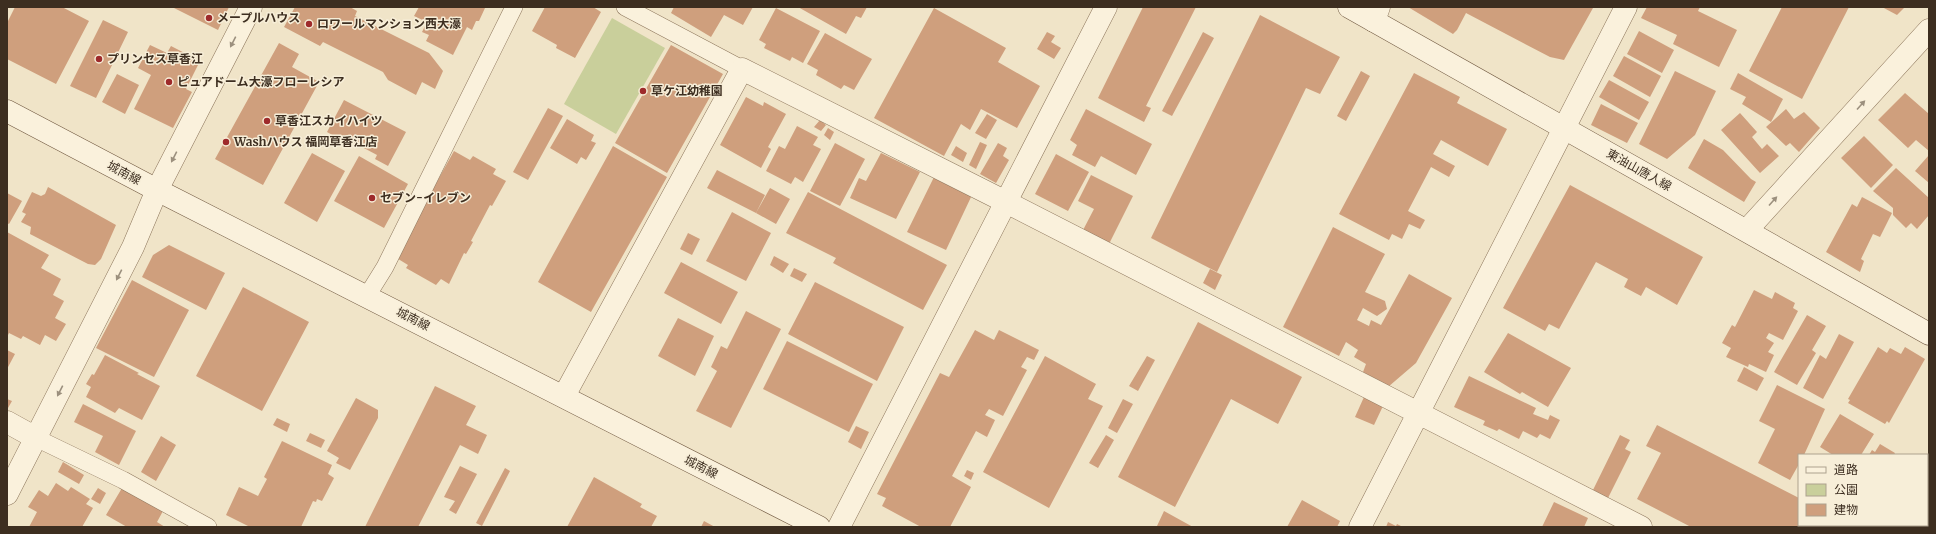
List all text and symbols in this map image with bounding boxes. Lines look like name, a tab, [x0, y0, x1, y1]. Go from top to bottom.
place label: メープルハウス	[217, 10, 300, 25]
marker: メープルハウス	[204, 13, 214, 23]
place label: ロワールマンション西大濠	[317, 16, 461, 31]
marker: ロワールマンション西大濠	[304, 19, 314, 29]
one-way arrow	[230, 36, 236, 47]
place label: プリンセス草香江	[107, 51, 203, 66]
marker: プリンセス草香江	[94, 54, 104, 64]
place label: ピュアドーム大濠フローレシア	[177, 74, 344, 89]
marker: ピュアドーム大濠フローレシア	[164, 77, 174, 87]
place label: 草ケ江幼稚園	[651, 83, 723, 98]
marker: 草ケ江幼稚園	[638, 86, 648, 96]
one-way arrow	[1856, 100, 1865, 111]
place label: 草香江スカイハイツ	[275, 113, 383, 128]
marker: 草香江スカイハイツ	[262, 116, 272, 126]
place label: Washハウス 福岡草香江店	[233, 134, 377, 149]
marker: Washハウス 福岡草香江店	[221, 137, 231, 147]
street label: 東油山唐人線	[1604, 146, 1674, 194]
one-way arrow	[171, 152, 177, 163]
street label: 城南線	[105, 157, 144, 188]
place label: セブン-イレブン	[380, 190, 471, 205]
marker: セブン-イレブン	[367, 193, 377, 203]
one-way arrow	[1768, 197, 1777, 206]
one-way arrow	[115, 269, 122, 281]
street label: 城南線	[394, 304, 433, 333]
one-way arrow	[56, 385, 63, 397]
street label: 城南線	[682, 452, 721, 481]
legend	[1798, 454, 1928, 526]
text: 道路	[1834, 462, 1858, 477]
text: 公園	[1834, 482, 1858, 497]
text: 建物	[1834, 502, 1858, 517]

